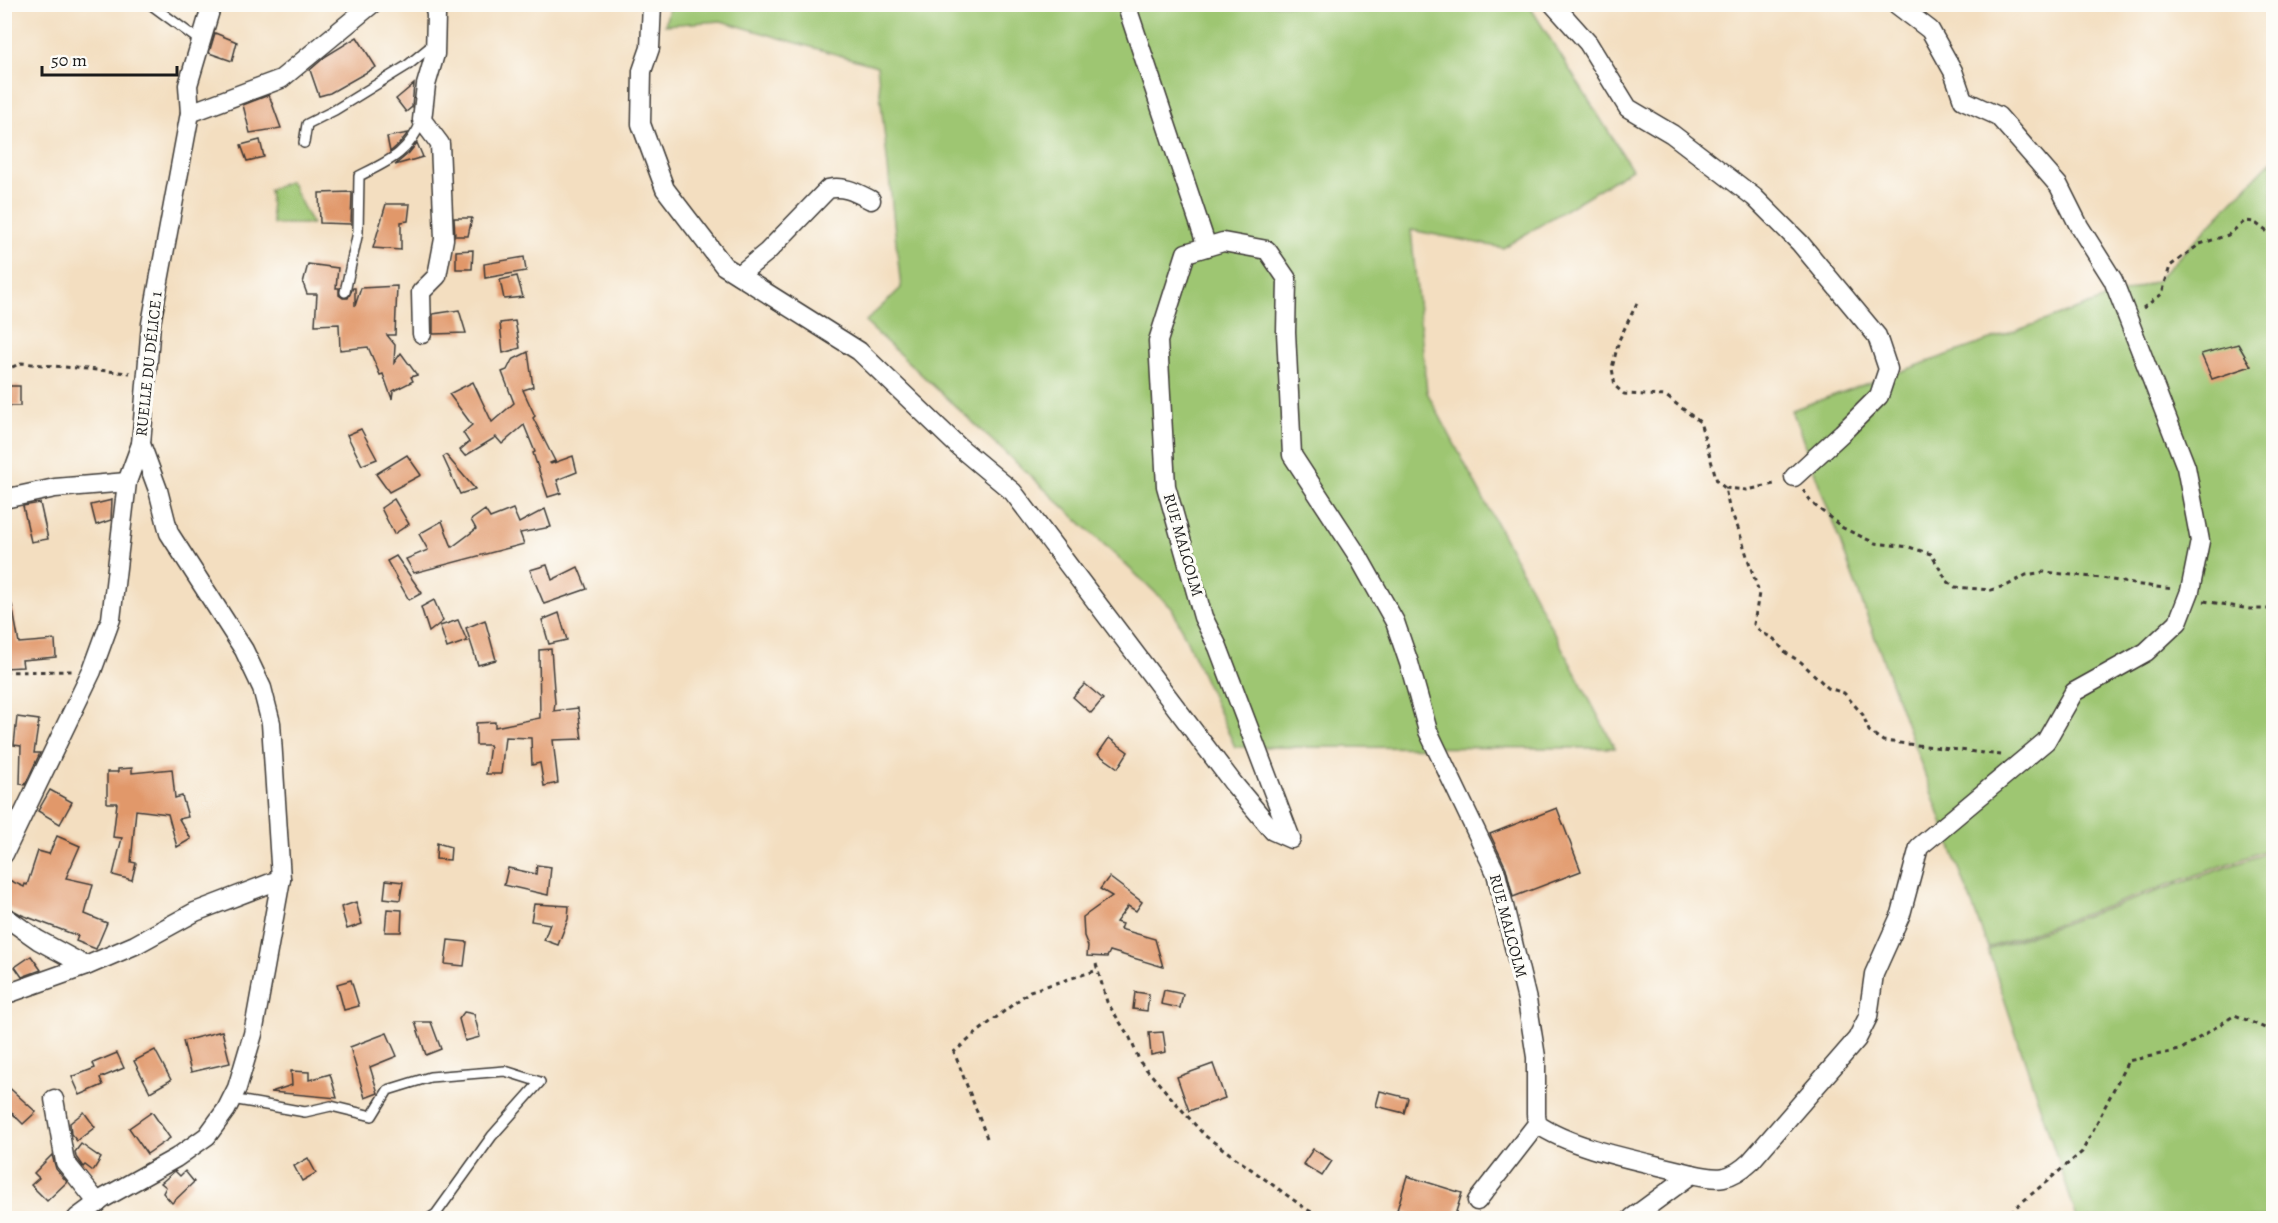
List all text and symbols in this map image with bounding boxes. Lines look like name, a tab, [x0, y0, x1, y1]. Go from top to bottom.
scale bar	[42, 39, 177, 77]
text: 50 m	[51, 48, 87, 72]
street label: RUELLE DU DÉLICE 1	[130, 290, 168, 438]
street label: RUE MALCOLM	[1158, 491, 1208, 599]
street label: RUE MALCOLM	[1484, 872, 1532, 980]

